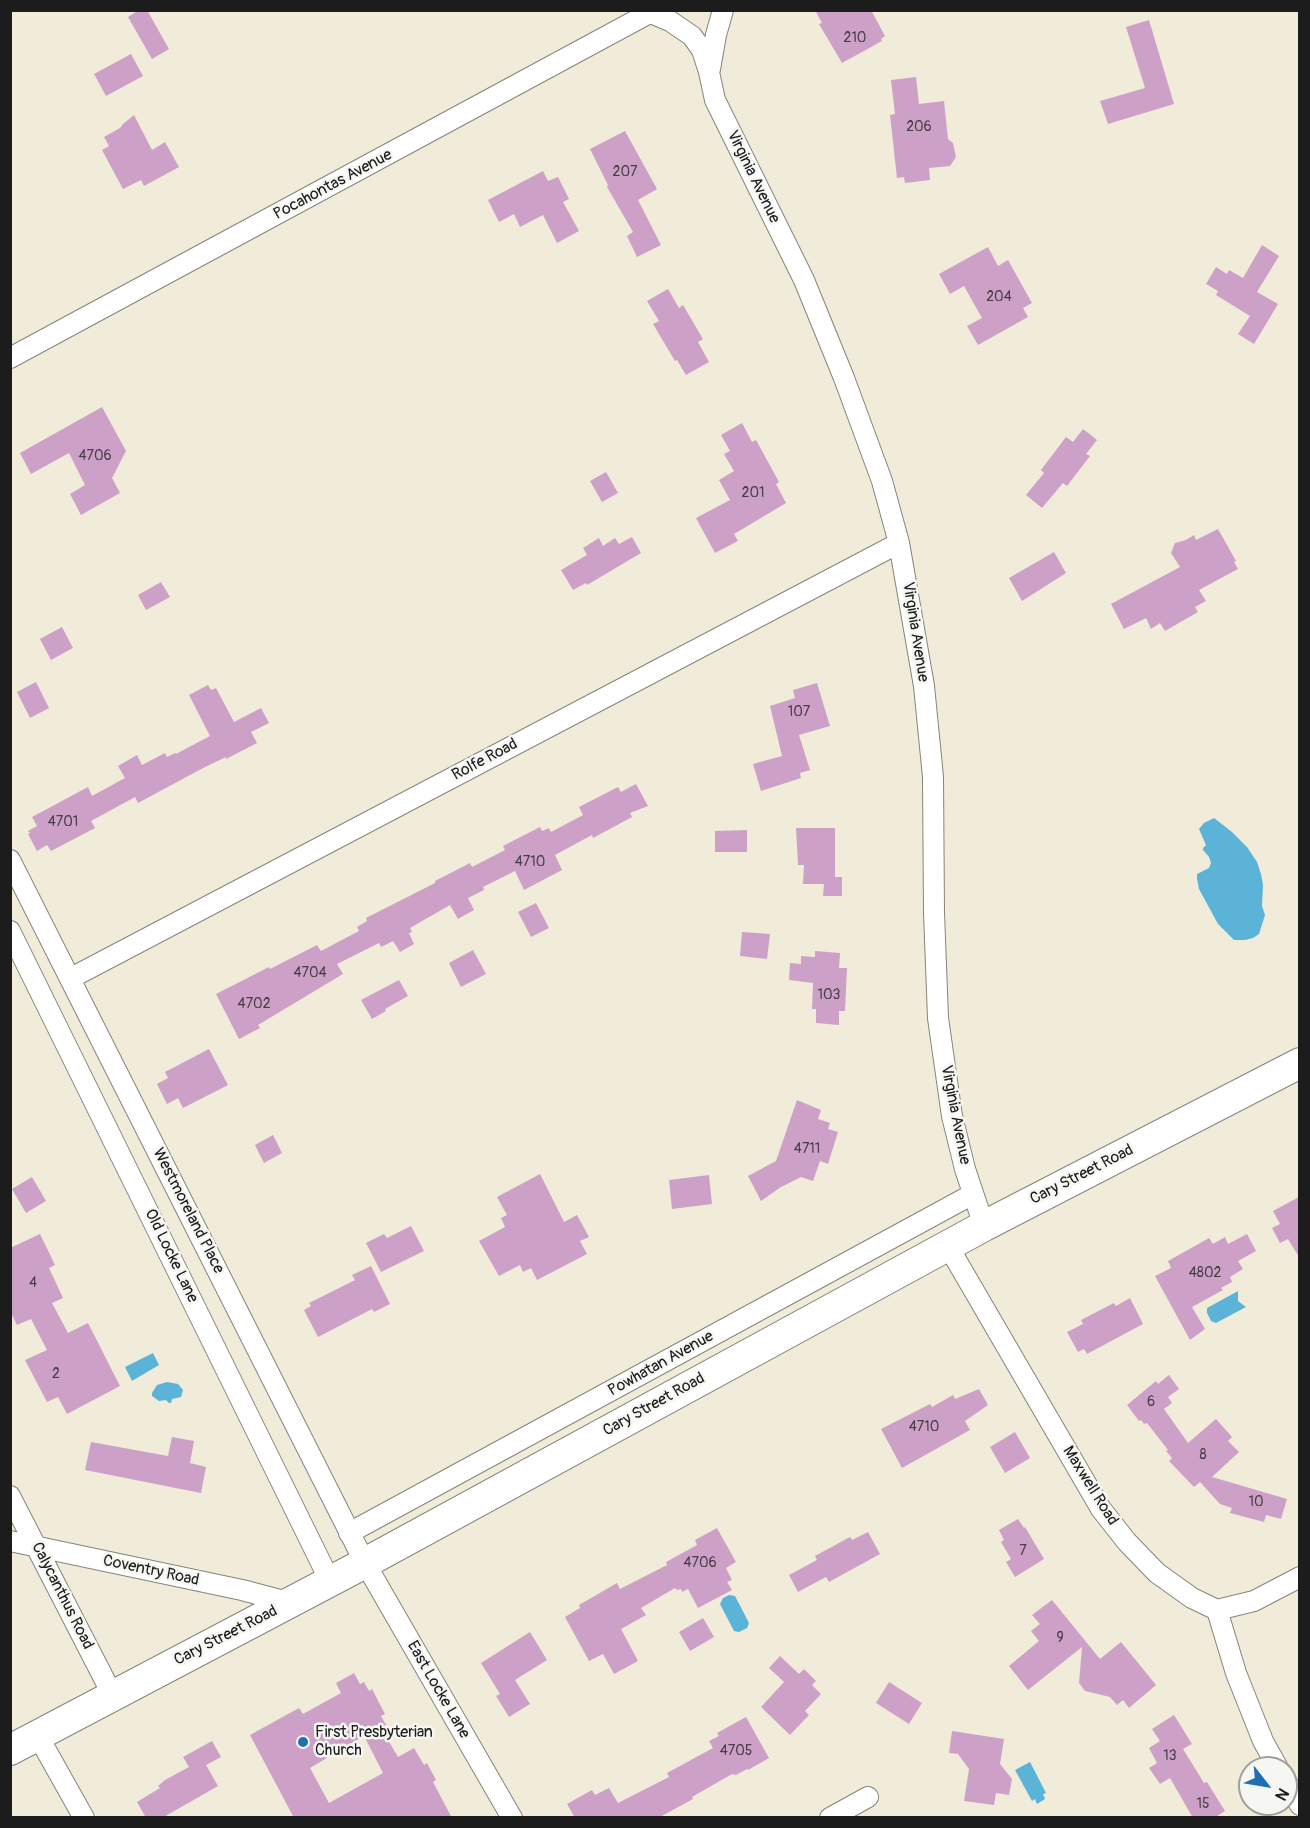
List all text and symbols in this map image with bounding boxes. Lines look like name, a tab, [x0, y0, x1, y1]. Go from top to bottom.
house number: 210	[844, 30, 866, 46]
house number: 206	[906, 119, 932, 135]
street label: Virginia Avenue	[722, 127, 784, 227]
street label: Pocahontas Avenue	[270, 146, 396, 224]
house number: 207	[613, 164, 637, 180]
house number: 204	[986, 289, 1012, 305]
house number: 4706	[78, 448, 112, 464]
house number: 201	[742, 485, 764, 501]
street label: Virginia Avenue	[898, 581, 932, 683]
house number: 107	[788, 704, 810, 720]
street label: Rolfe Road	[449, 735, 521, 785]
house number: 4701	[48, 814, 78, 830]
house number: 4710	[515, 854, 545, 870]
house number: 4704	[293, 965, 327, 981]
house number: 103	[818, 987, 840, 1003]
house number: 4702	[238, 996, 270, 1012]
street label: Virginia Avenue	[936, 1064, 974, 1166]
house number: 4711	[794, 1141, 820, 1157]
street label: Cary Street Road	[1027, 1141, 1137, 1209]
street label: Westmoreland Place	[148, 1145, 228, 1277]
street label: Old Locke Lane	[140, 1206, 202, 1306]
house number: 4802	[1189, 1265, 1221, 1281]
house number: 4	[29, 1275, 37, 1291]
street label: Powhatan Avenue	[605, 1327, 717, 1401]
house number: 2	[52, 1366, 60, 1382]
street label: Cary Street Road	[600, 1369, 708, 1441]
house number: 6	[1147, 1394, 1155, 1410]
house number: 4710	[909, 1419, 939, 1435]
street label: Maxwell Road	[1058, 1443, 1122, 1529]
house number: 8	[1199, 1447, 1207, 1463]
house number: 10	[1248, 1494, 1264, 1510]
street label: Calycanthus Road	[27, 1539, 97, 1653]
house number: 7	[1019, 1543, 1027, 1559]
street label: Coventry Road	[101, 1551, 201, 1591]
house number: 4706	[683, 1555, 717, 1571]
street label: Cary Street Road	[171, 1602, 281, 1670]
house number: 9	[1056, 1630, 1064, 1646]
street label: East Locke Lane	[402, 1638, 474, 1742]
place label: First Presbyterian Church	[315, 1723, 433, 1761]
marker: First Presbyterian Church	[296, 1735, 310, 1749]
house number: 4705	[720, 1743, 752, 1759]
house number: 13	[1163, 1748, 1177, 1764]
north arrow	[1238, 1756, 1298, 1816]
text: N	[1270, 1784, 1293, 1804]
house number: 15	[1196, 1796, 1210, 1812]

